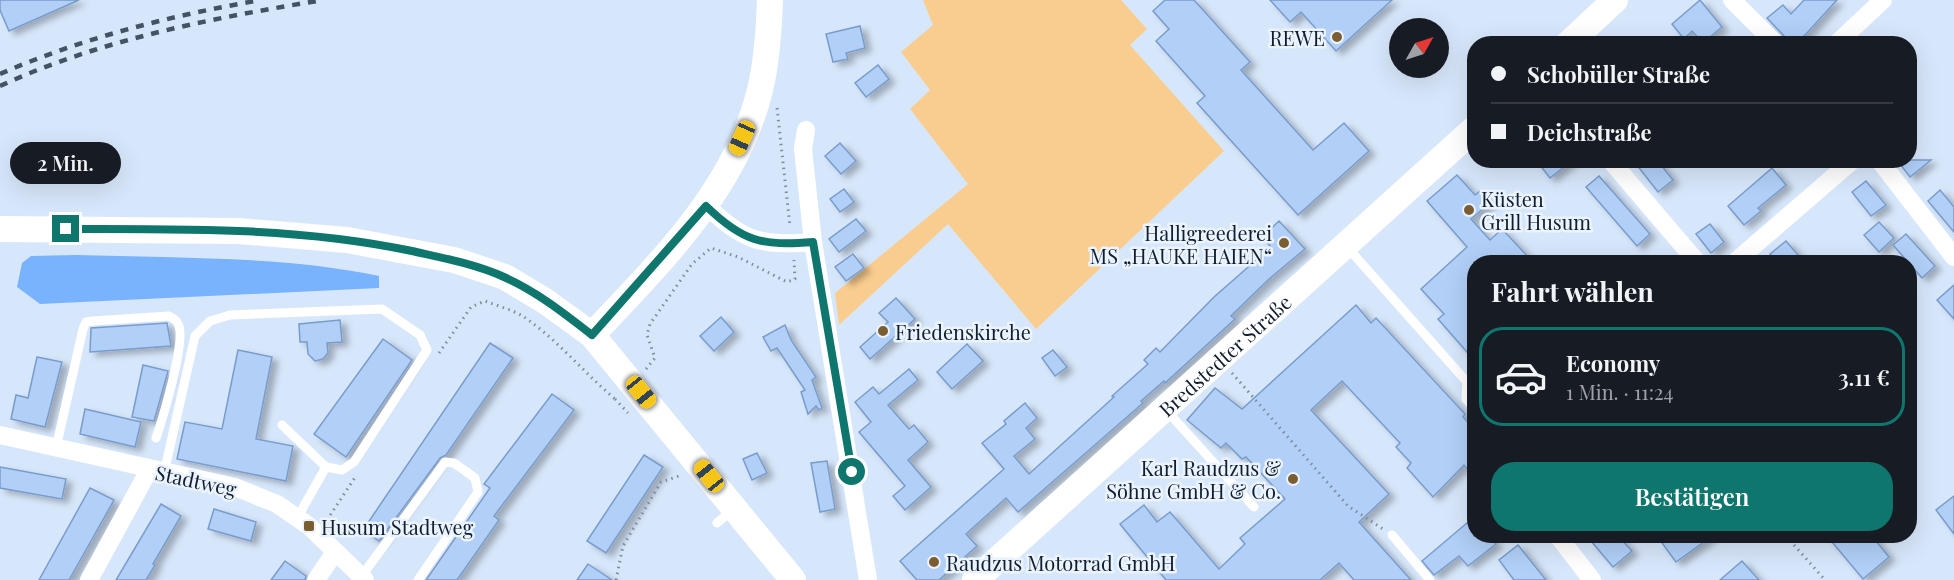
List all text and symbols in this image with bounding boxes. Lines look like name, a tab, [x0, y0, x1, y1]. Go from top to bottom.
north arrow	[1389, 18, 1449, 78]
map controls	[1389, 18, 1449, 78]
place label: REWE	[1270, 24, 1325, 51]
marker: REWE	[1330, 30, 1344, 44]
text: Schobüller Straße	[1527, 59, 1710, 89]
text: Deichstraße	[1527, 117, 1652, 147]
car	[726, 118, 758, 158]
callout: 2 Min.	[10, 142, 122, 184]
text: 2 Min.	[37, 149, 94, 176]
place label: Küsten Grill Husum	[1481, 185, 1591, 235]
marker: Küsten Grill Husum	[1462, 203, 1476, 217]
route end	[52, 215, 79, 242]
place label: Halligreederei MS „HAUKE HAIEN“	[1090, 219, 1272, 269]
marker: Halligreederei MS „HAUKE HAIEN“	[1277, 236, 1291, 250]
text: Fahrt wählen	[1491, 273, 1654, 309]
street label: Bredstedter Straße	[1152, 288, 1296, 422]
place label: Friedenskirche	[895, 318, 1031, 345]
marker: Friedenskirche	[876, 324, 890, 338]
text: Economy	[1566, 348, 1660, 378]
icon: car	[1494, 350, 1548, 404]
text: 3.11 €	[1838, 362, 1890, 392]
car	[623, 372, 659, 412]
text: 1 Min. · 11:24	[1566, 378, 1673, 405]
place label: Karl Raudzus & Söhne GmbH & Co.	[1106, 454, 1281, 504]
car	[691, 456, 727, 496]
street label: Stadtweg	[153, 458, 240, 502]
route start	[838, 458, 865, 485]
button: Bestätigen	[1491, 462, 1893, 531]
marker: Karl Raudzus & Söhne GmbH & Co.	[1286, 472, 1300, 486]
place label: Husum Stadtweg	[321, 513, 474, 540]
marker: Husum Stadtweg	[302, 519, 316, 533]
place label: Raudzus Motorrad GmbH	[946, 549, 1176, 576]
marker: Raudzus Motorrad GmbH	[927, 555, 941, 569]

